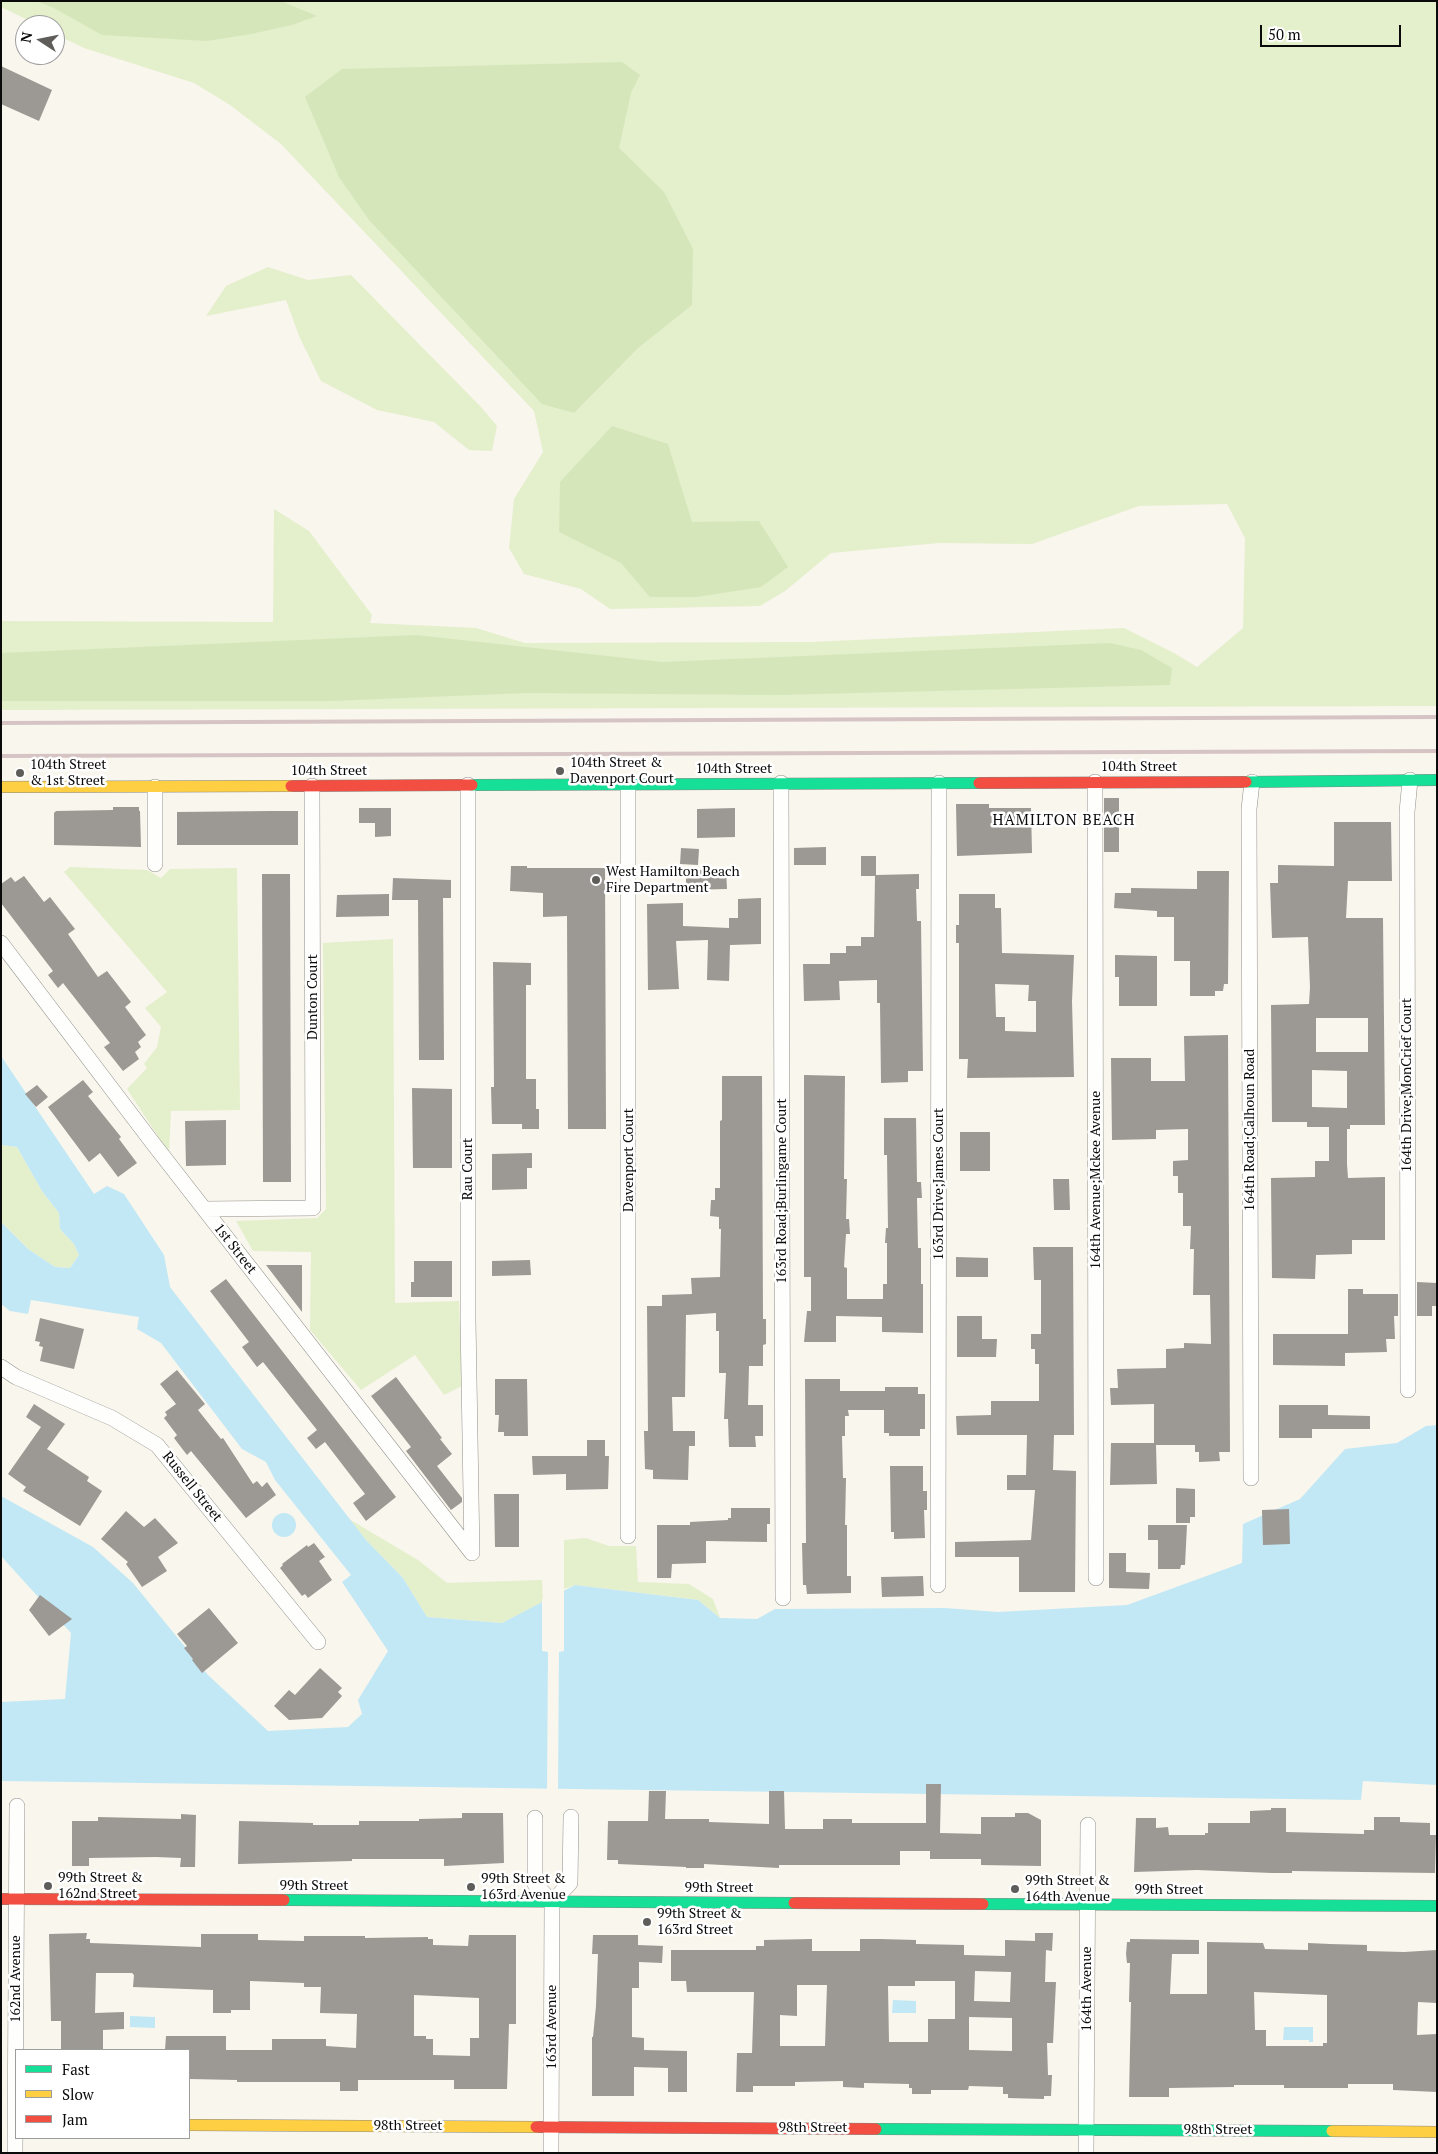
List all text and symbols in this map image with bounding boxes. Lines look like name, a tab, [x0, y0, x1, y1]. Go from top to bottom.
north arrow	[15, 15, 65, 65]
scale bar	[1263, 15, 1404, 47]
text: 50 m	[1268, 24, 1301, 44]
text: N	[15, 30, 36, 44]
place label: 104th Street & Davenport Court	[570, 755, 674, 788]
place label: 104th Street & 1st Street	[30, 757, 107, 790]
street label: 104th Street	[1101, 759, 1177, 775]
street label: 104th Street	[696, 761, 772, 777]
street label: 104th Street	[291, 763, 367, 779]
marker: 104th Street & Davenport Court	[554, 765, 566, 777]
marker: 104th Street & 1st Street	[14, 767, 26, 779]
district label: HAMILTON BEACH	[991, 812, 1137, 830]
place label: West Hamilton Beach Fire Department	[606, 864, 740, 896]
marker: West Hamilton Beach Fire Department	[590, 874, 602, 886]
street label: Dunton Court	[305, 954, 321, 1040]
street label: 164th Drive;MonCrief Court	[1399, 998, 1415, 1172]
street label: 164th Road;Calhoun Road	[1242, 1049, 1258, 1211]
street label: 164th Avenue;Mckee Avenue	[1088, 1091, 1104, 1269]
street label: 163rd Road;Burlingame Court	[774, 1098, 790, 1284]
street label: Davenport Court	[621, 1108, 637, 1212]
street label: 163rd Drive;James Court	[931, 1108, 947, 1260]
street label: Rau Court	[460, 1138, 476, 1200]
street label: 1st Street	[210, 1220, 260, 1278]
street label: Russell Street	[159, 1449, 225, 1525]
place label: 99th Street & 162nd Street	[58, 1870, 143, 1902]
place label: 99th Street & 163rd Avenue	[481, 1871, 566, 1904]
place label: 99th Street & 164th Avenue	[1025, 1873, 1110, 1905]
street label: 99th Street	[279, 1878, 349, 1894]
marker: 99th Street & 162nd Street	[42, 1880, 54, 1892]
street label: 99th Street	[684, 1880, 754, 1896]
marker: 99th Street & 163rd Avenue	[465, 1881, 477, 1893]
street label: 99th Street	[1134, 1882, 1204, 1898]
marker: 99th Street & 164th Avenue	[1009, 1883, 1021, 1895]
place label: 99th Street & 163rd Street	[657, 1906, 742, 1938]
marker: 99th Street & 163rd Street	[641, 1916, 653, 1928]
street label: 162nd Avenue	[8, 1935, 24, 2023]
street label: 164th Avenue	[1079, 1946, 1095, 2032]
street label: 163rd Avenue	[544, 1985, 560, 2069]
legend	[15, 2049, 190, 2139]
text: Fast	[62, 2059, 90, 2079]
text: Slow	[62, 2084, 94, 2104]
text: Jam	[62, 2109, 88, 2129]
street label: 98th Street	[373, 2118, 443, 2134]
street label: 98th Street	[778, 2120, 848, 2136]
street label: 98th Street	[1183, 2122, 1253, 2138]

